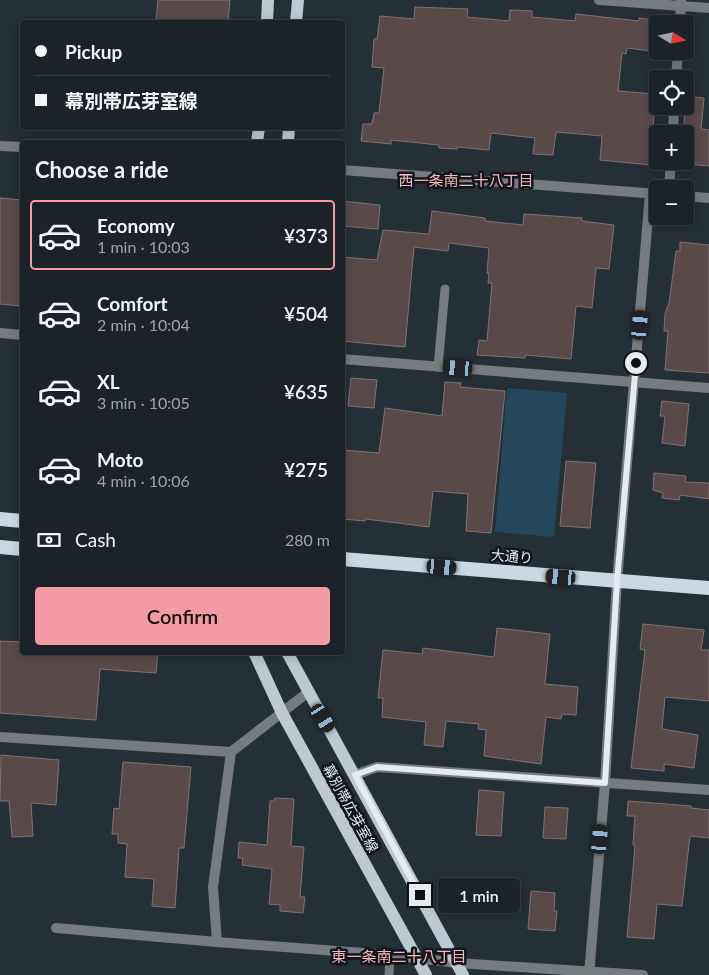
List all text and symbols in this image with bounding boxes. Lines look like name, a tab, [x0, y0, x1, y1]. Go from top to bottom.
north arrow	[649, 15, 694, 60]
map controls	[649, 15, 694, 225]
text: Pickup	[65, 40, 122, 63]
button: locate	[649, 70, 694, 115]
text: 幕別帯広芽室線	[65, 89, 198, 112]
button: +	[649, 125, 694, 170]
text: Choose a ride	[35, 156, 169, 183]
district label: 西一条南二十八丁目	[398, 171, 534, 189]
button: −	[649, 180, 694, 225]
icon: car	[37, 213, 82, 258]
text: Economy	[97, 214, 175, 237]
text: ¥373	[284, 224, 328, 247]
text: 1 min · 10:03	[97, 237, 190, 256]
icon: car	[37, 291, 82, 336]
text: Comfort	[97, 292, 168, 315]
text: ¥504	[284, 302, 328, 325]
car	[631, 309, 648, 341]
text: 2 min · 10:04	[97, 315, 190, 334]
route start	[625, 352, 647, 374]
car	[442, 359, 473, 377]
icon: car	[37, 369, 82, 414]
text: XL	[97, 370, 120, 393]
text: ¥635	[284, 380, 328, 403]
text: 3 min · 10:05	[97, 393, 190, 412]
icon: car	[37, 447, 82, 492]
text: Moto	[97, 448, 143, 471]
text: ¥275	[284, 458, 328, 481]
text: 4 min · 10:06	[97, 471, 190, 490]
icon: cash	[35, 526, 63, 554]
text: Cash	[75, 528, 116, 551]
text: 280 m	[285, 530, 330, 549]
street label: 大通り	[490, 546, 534, 566]
car	[426, 558, 457, 576]
car	[545, 568, 576, 586]
button: Confirm	[35, 587, 330, 645]
car	[308, 701, 337, 735]
street label: 幕別帯広芽室線	[320, 761, 382, 855]
car	[591, 823, 608, 855]
callout: 1 min	[438, 878, 520, 912]
route end	[409, 884, 431, 906]
text: 1 min	[459, 886, 499, 905]
district label: 東一条南二十八丁目	[331, 947, 467, 965]

